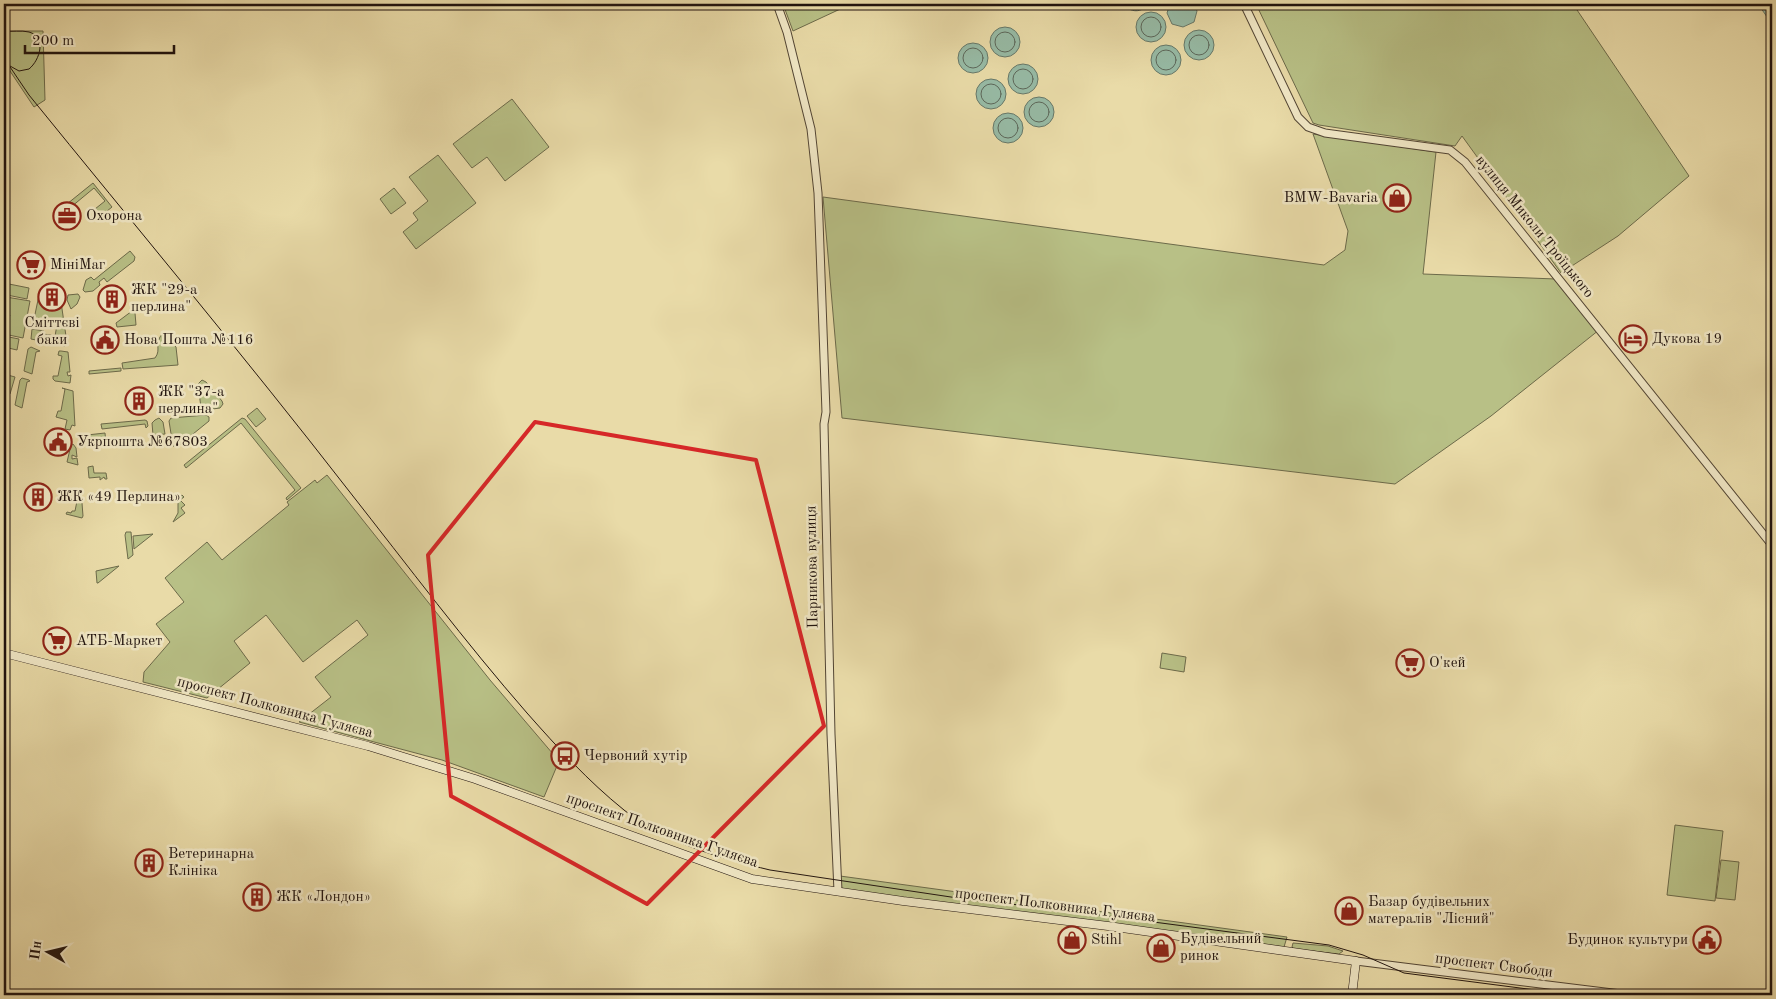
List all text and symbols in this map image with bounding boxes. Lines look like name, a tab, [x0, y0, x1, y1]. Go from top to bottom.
scale bar	[25, 22, 174, 54]
text: 200 m	[32, 34, 74, 49]
street label: вулиця Миколи Троїцького	[1472, 153, 1596, 301]
shop icon: BMW-Bavaria	[1382, 183, 1412, 213]
place label: BMW-Bavaria	[1284, 191, 1379, 206]
office icon: Охорона	[52, 201, 82, 231]
place label: Охорона	[86, 209, 143, 224]
supermarket icon: МініМаг	[16, 250, 46, 280]
place label: МініМаг	[50, 258, 105, 273]
building icon: Сміттєві баки	[37, 282, 67, 312]
place label: ЖК "29-а перлина"	[131, 283, 198, 315]
building icon: ЖК "29-а перлина"	[97, 284, 127, 314]
place label: Сміттєві баки	[25, 316, 79, 348]
hotel icon: Дукова 19	[1618, 324, 1648, 354]
public building icon: Нова Пошта №116	[90, 325, 120, 355]
place label: Дукова 19	[1652, 332, 1722, 347]
place label: Нова Пошта №116	[124, 333, 254, 348]
place label: ЖК "37-а перлина"	[158, 385, 225, 417]
building icon: ЖК "37-а перлина"	[124, 386, 154, 416]
public building icon: Укрпошта №67803	[43, 427, 73, 457]
place label: Укрпошта №67803	[77, 435, 208, 450]
building icon: ЖК «49 Перлина»	[23, 482, 53, 512]
place label: ЖК «49 Перлина»	[57, 490, 181, 505]
street label: Парникова вулиця	[804, 505, 822, 629]
supermarket icon: АТБ-Маркет	[42, 626, 72, 656]
place label: АТБ-Маркет	[76, 634, 162, 649]
supermarket icon: О'кей	[1395, 648, 1425, 678]
place label: О'кей	[1429, 656, 1466, 671]
street label: проспект Полковника Гуляєва	[176, 675, 375, 742]
bus stop icon: Червоний хутір	[550, 741, 580, 771]
place label: Червоний хутір	[584, 749, 688, 764]
street label: проспект Полковника Гуляєва	[564, 791, 760, 871]
place label: Ветеринарна Клініка	[168, 847, 255, 879]
building icon: Ветеринарна Клініка	[134, 848, 164, 878]
building icon: ЖК «Лондон»	[242, 882, 272, 912]
street label: проспект Полковника Гуляєва	[954, 886, 1157, 926]
place label: ЖК «Лондон»	[276, 890, 371, 905]
place label: Базар будівельних матералів "Лісний"	[1368, 895, 1495, 927]
shop icon: Базар будівельних матералів "Лісний"	[1334, 896, 1364, 926]
shop icon: Stihl	[1057, 925, 1087, 955]
public building icon: Будинок культури	[1692, 925, 1722, 955]
north arrow	[22, 926, 72, 976]
place label: Будівельний ринок	[1180, 932, 1262, 964]
place label: Stihl	[1091, 933, 1122, 948]
shop icon: Будівельний ринок	[1146, 933, 1176, 963]
place label: Будинок культури	[1567, 933, 1688, 948]
text: Пн	[28, 940, 44, 961]
street label: проспект Свободи	[1434, 951, 1554, 981]

